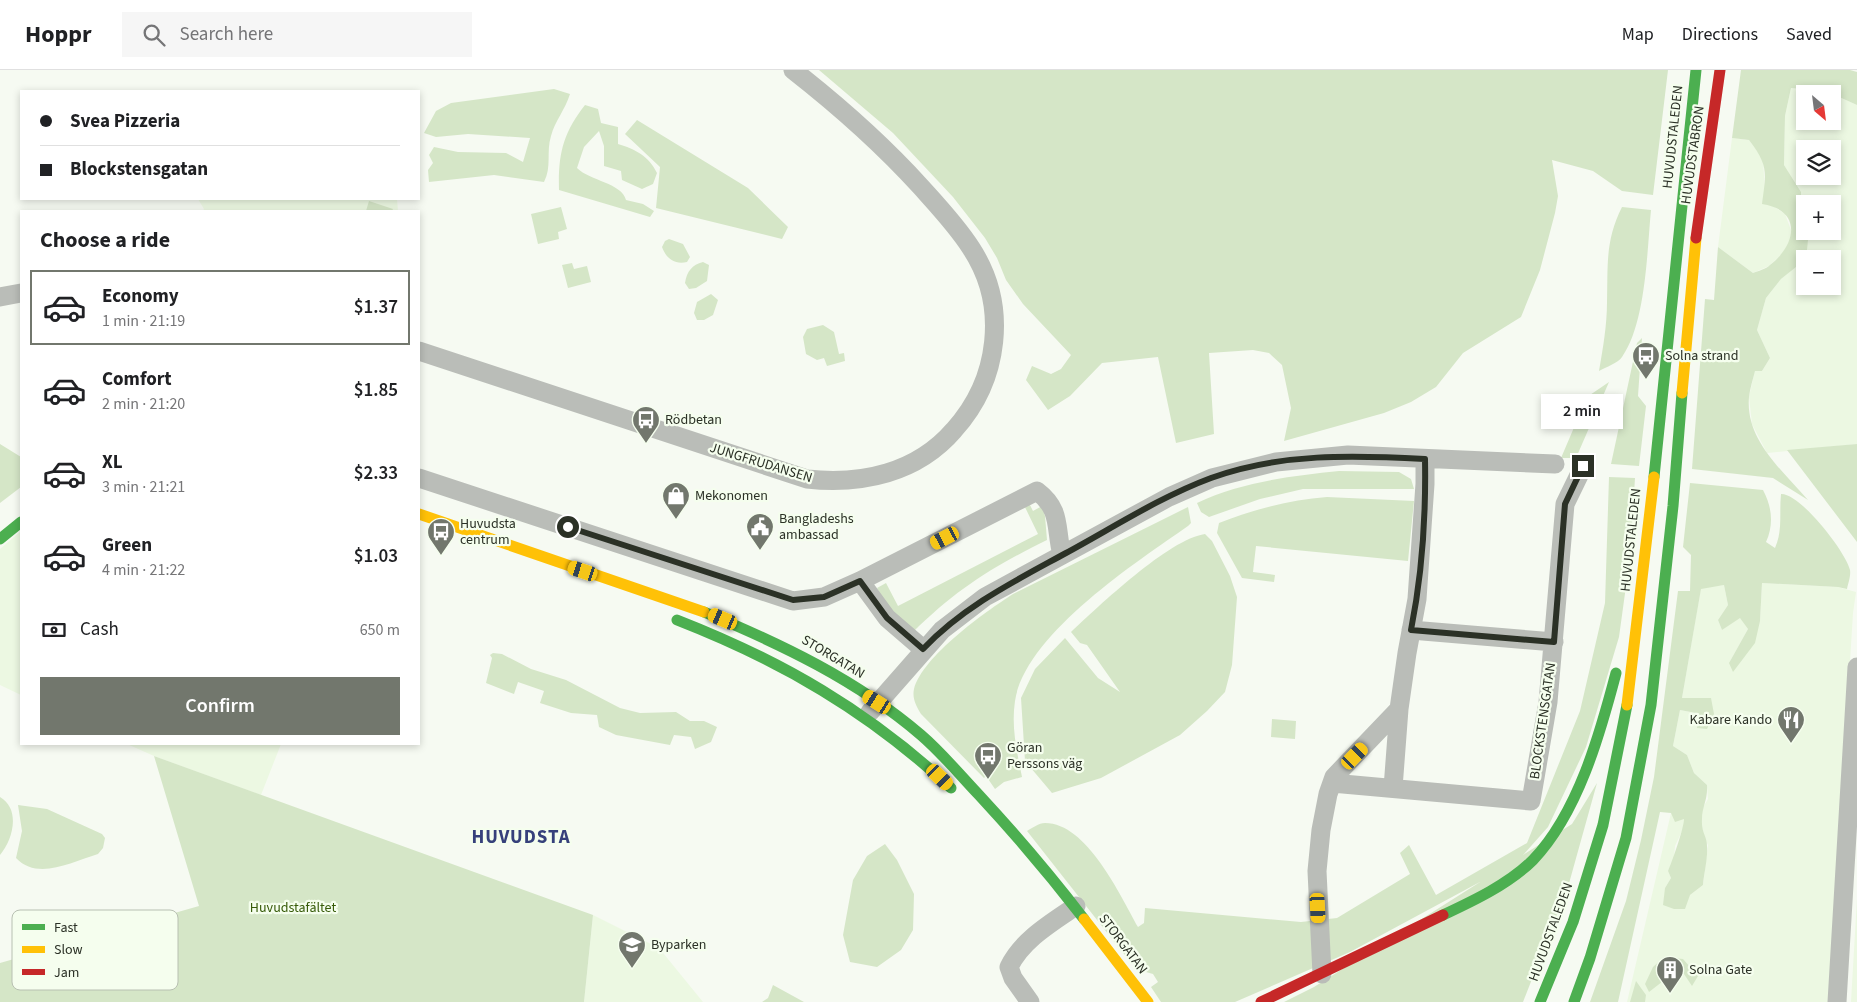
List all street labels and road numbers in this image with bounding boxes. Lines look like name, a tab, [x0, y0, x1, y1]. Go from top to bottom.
street label: HUVUDSTALEDEN	[1658, 84, 1688, 190]
street label: HUVUDSTABRON	[1676, 105, 1710, 205]
street label: JUNGFRUDANSEN	[707, 438, 815, 488]
street label: HUVUDSTALEDEN	[1616, 487, 1646, 593]
street label: STORGATAN	[798, 630, 868, 684]
street label: BLOCKSTENSGATAN	[1525, 661, 1561, 781]
street label: HUVUDSTALEDEN	[1524, 880, 1578, 984]
street label: STORGATAN	[1094, 910, 1152, 978]

